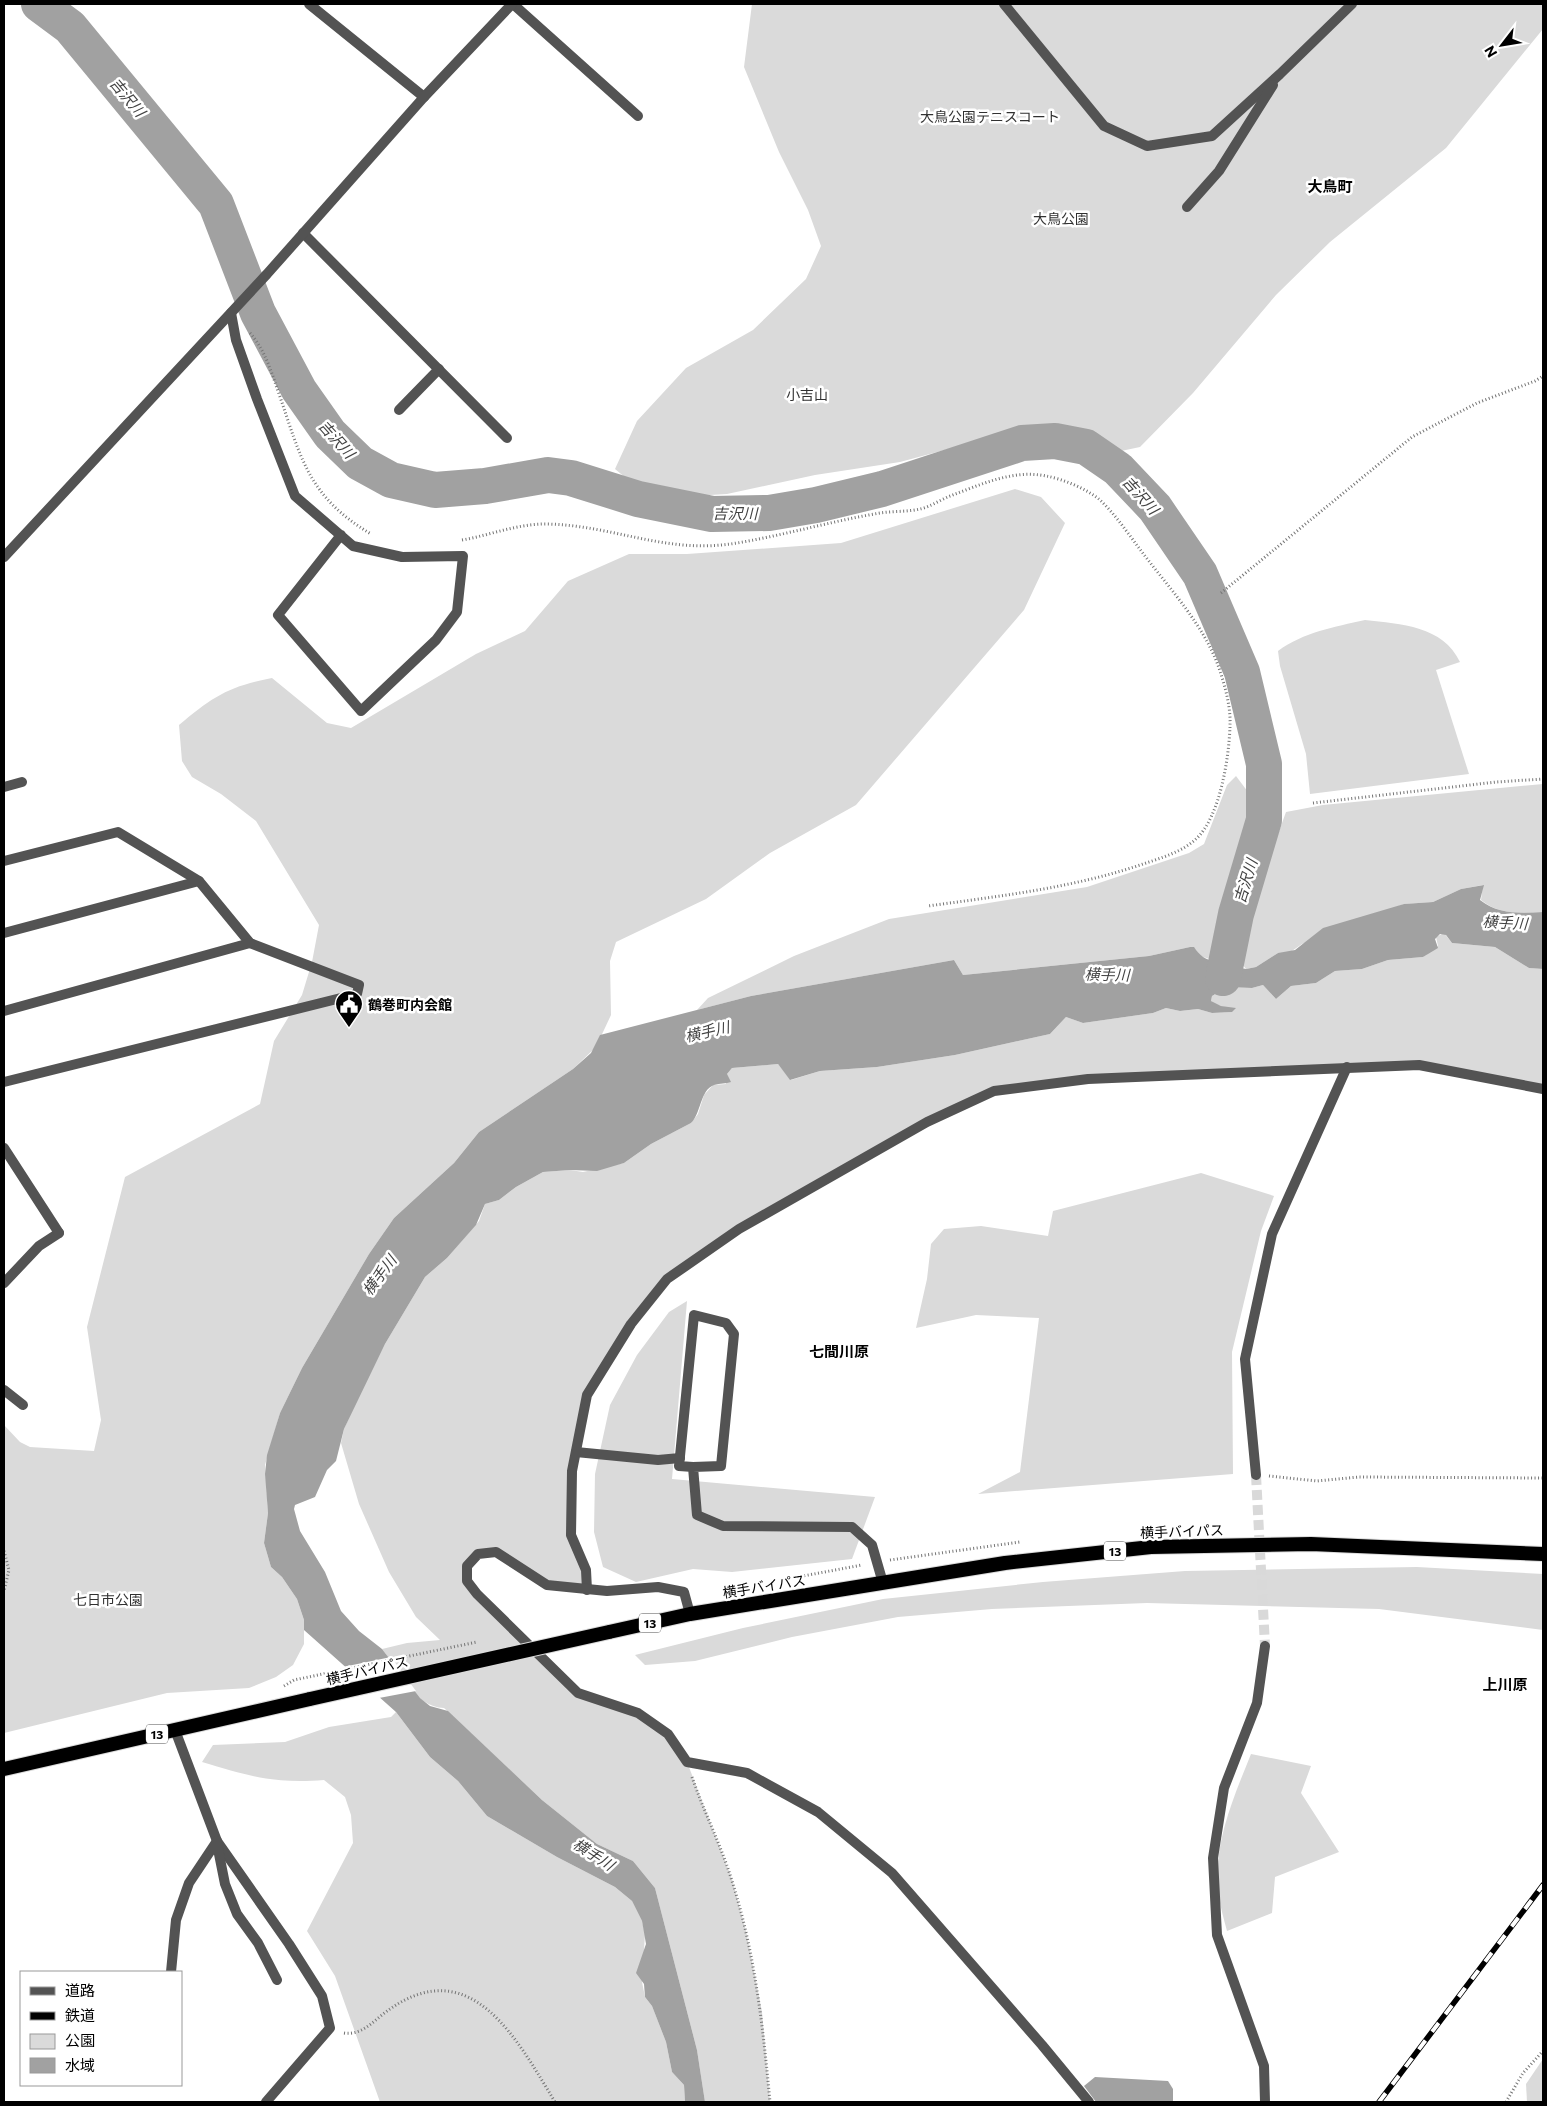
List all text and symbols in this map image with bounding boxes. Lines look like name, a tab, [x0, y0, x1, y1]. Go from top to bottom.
north arrow	[1477, 20, 1527, 70]
text: N	[1480, 43, 1500, 61]
water label: 吉沢川	[107, 74, 151, 122]
park label: 大鳥公園テニスコート	[920, 108, 1060, 125]
district label: 大鳥町	[1307, 177, 1353, 195]
park label: 大鳥公園	[1033, 210, 1089, 227]
park label: 小吉山	[786, 386, 828, 403]
water label: 吉沢川	[315, 416, 360, 463]
water label: 吉沢川	[1119, 472, 1164, 519]
water label: 吉沢川	[712, 504, 759, 522]
water label: 吉沢川	[1230, 855, 1261, 905]
water label: 横手川	[1482, 912, 1530, 932]
water label: 横手川	[1084, 965, 1132, 983]
public building icon: 鶴巻町内会館	[334, 989, 364, 1028]
place label: 鶴巻町内会館	[368, 996, 452, 1013]
water label: 横手川	[683, 1017, 733, 1045]
water label: 横手川	[358, 1250, 401, 1298]
district label: 七間川原	[809, 1342, 869, 1360]
street label: 横手バイパス	[1140, 1521, 1224, 1541]
road number: 13	[1104, 1542, 1126, 1560]
street label: 横手バイパス	[721, 1571, 807, 1601]
park label: 七日市公園	[73, 1591, 143, 1608]
road number: 13	[639, 1614, 661, 1632]
street label: 横手バイパス	[324, 1652, 410, 1688]
district label: 上川原	[1482, 1675, 1528, 1693]
road number: 13	[146, 1725, 168, 1744]
water label: 横手川	[570, 1834, 619, 1875]
legend	[20, 1971, 182, 2086]
text: 道路	[65, 1981, 95, 1999]
text: 鉄道	[65, 2006, 95, 2024]
text: 公園	[65, 2031, 95, 2049]
text: 水域	[65, 2056, 95, 2074]

